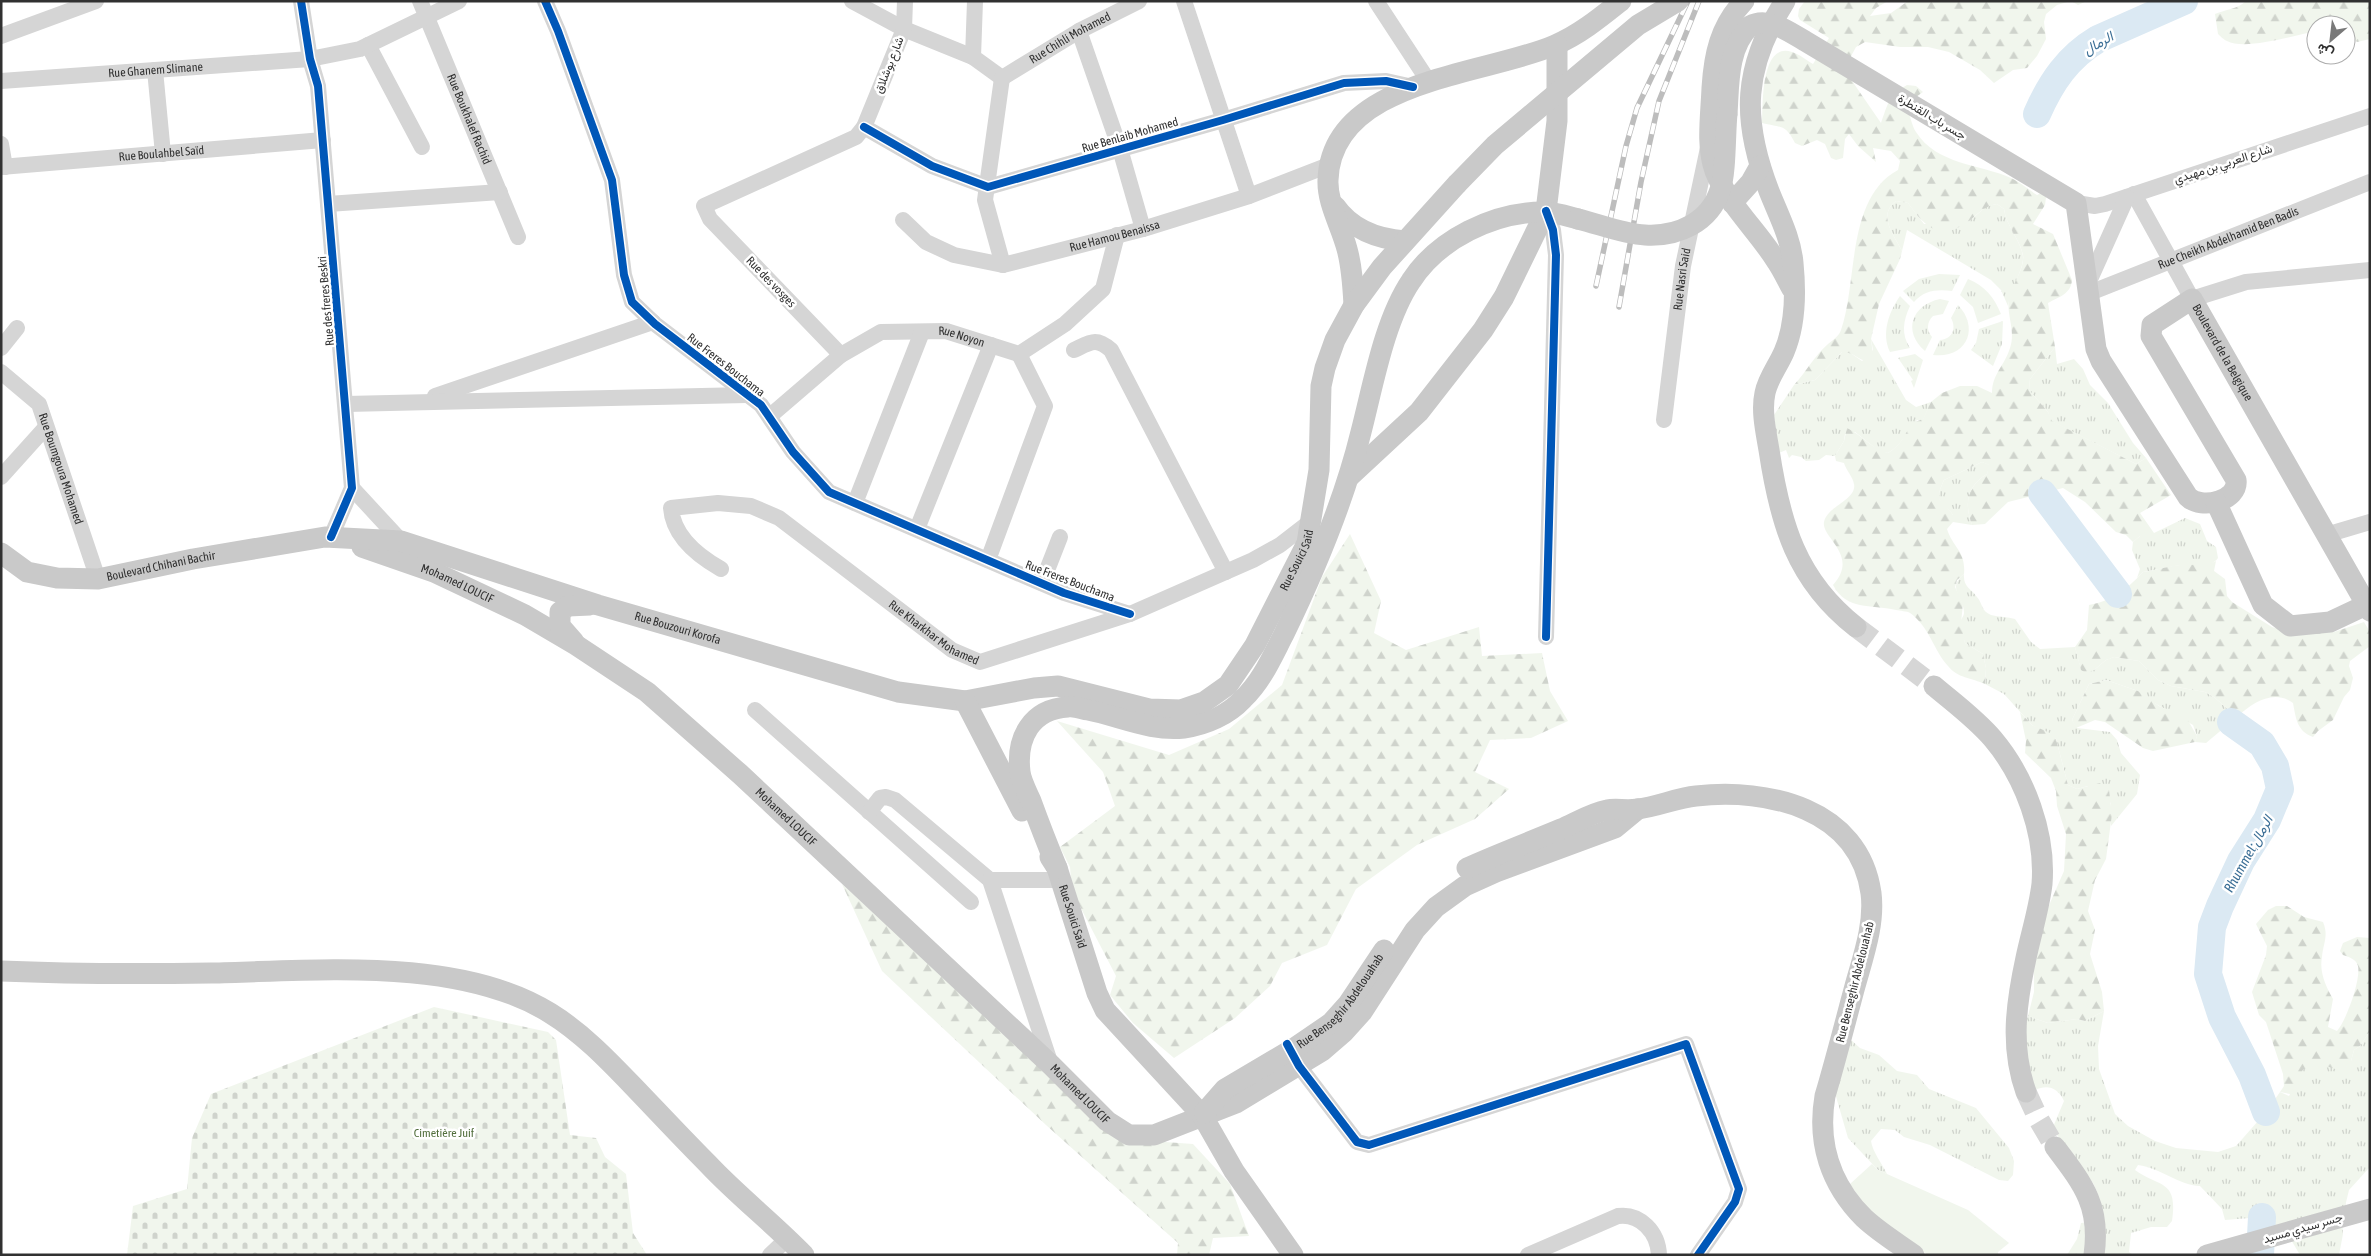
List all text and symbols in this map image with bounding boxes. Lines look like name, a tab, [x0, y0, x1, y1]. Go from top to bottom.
street label: Rue Chihli Mohamed	[1027, 9, 1113, 67]
north arrow	[2306, 15, 2356, 65]
water label: الرمال	[2080, 27, 2118, 59]
street label: شارع بوشلاق	[871, 35, 909, 96]
text: ش	[2314, 40, 2337, 62]
street label: Rue Ghanem Slimane	[108, 60, 203, 80]
street label: Rue Boukhalef Rachid	[444, 72, 494, 167]
street label: جسر باب القنطرة	[1895, 91, 1969, 144]
street label: Rue Benlaib Mohamed	[1080, 115, 1180, 155]
street label: شارع العربي بن مهيدي	[2172, 141, 2275, 189]
street label: Rue Boulahbel Saïd	[118, 143, 205, 164]
street label: Rue Cheikh Abdelhamid Ben Badis	[2156, 204, 2301, 272]
street label: Rue Hamou Benaissa	[1068, 217, 1161, 255]
street label: Rue Nasri Said	[1671, 247, 1694, 311]
street label: Rue des vosges	[743, 254, 799, 310]
street label: Rue des freres Beskri	[315, 256, 337, 346]
street label: Boulevard de la Belgique	[2189, 302, 2256, 403]
street label: Rue Noyon	[938, 324, 986, 350]
street label: Rue Freres Bouchama	[684, 330, 768, 400]
street label: Rue Boumgoura Mohamed	[36, 411, 86, 526]
street label: Rue Souici Saïd	[1277, 529, 1316, 593]
street label: Boulevard Chihani Bachir	[105, 548, 217, 584]
street label: Rue Freres Bouchama	[1023, 558, 1117, 604]
street label: Mohamed LOUCIF	[419, 561, 496, 606]
street label: Rue Kharkhar Mohamed	[886, 597, 981, 668]
street label: Rue Bouzouri Korofa	[633, 609, 722, 647]
street label: Mohamed LOUCIF	[752, 785, 819, 849]
water label: Rhummel;الرمال	[2220, 811, 2277, 896]
street label: Rue Souici Saïd	[1056, 883, 1089, 950]
street label: Rue Benseghir Abdelouahab	[1833, 920, 1877, 1044]
street label: Rue Benseghir Abdelouahab	[1294, 951, 1387, 1051]
street label: Mohamed LOUCIF	[1047, 1061, 1113, 1127]
park label: Cimetière Juif	[414, 1126, 475, 1140]
street label: جسر سيدي مسيد	[2262, 1210, 2345, 1249]

